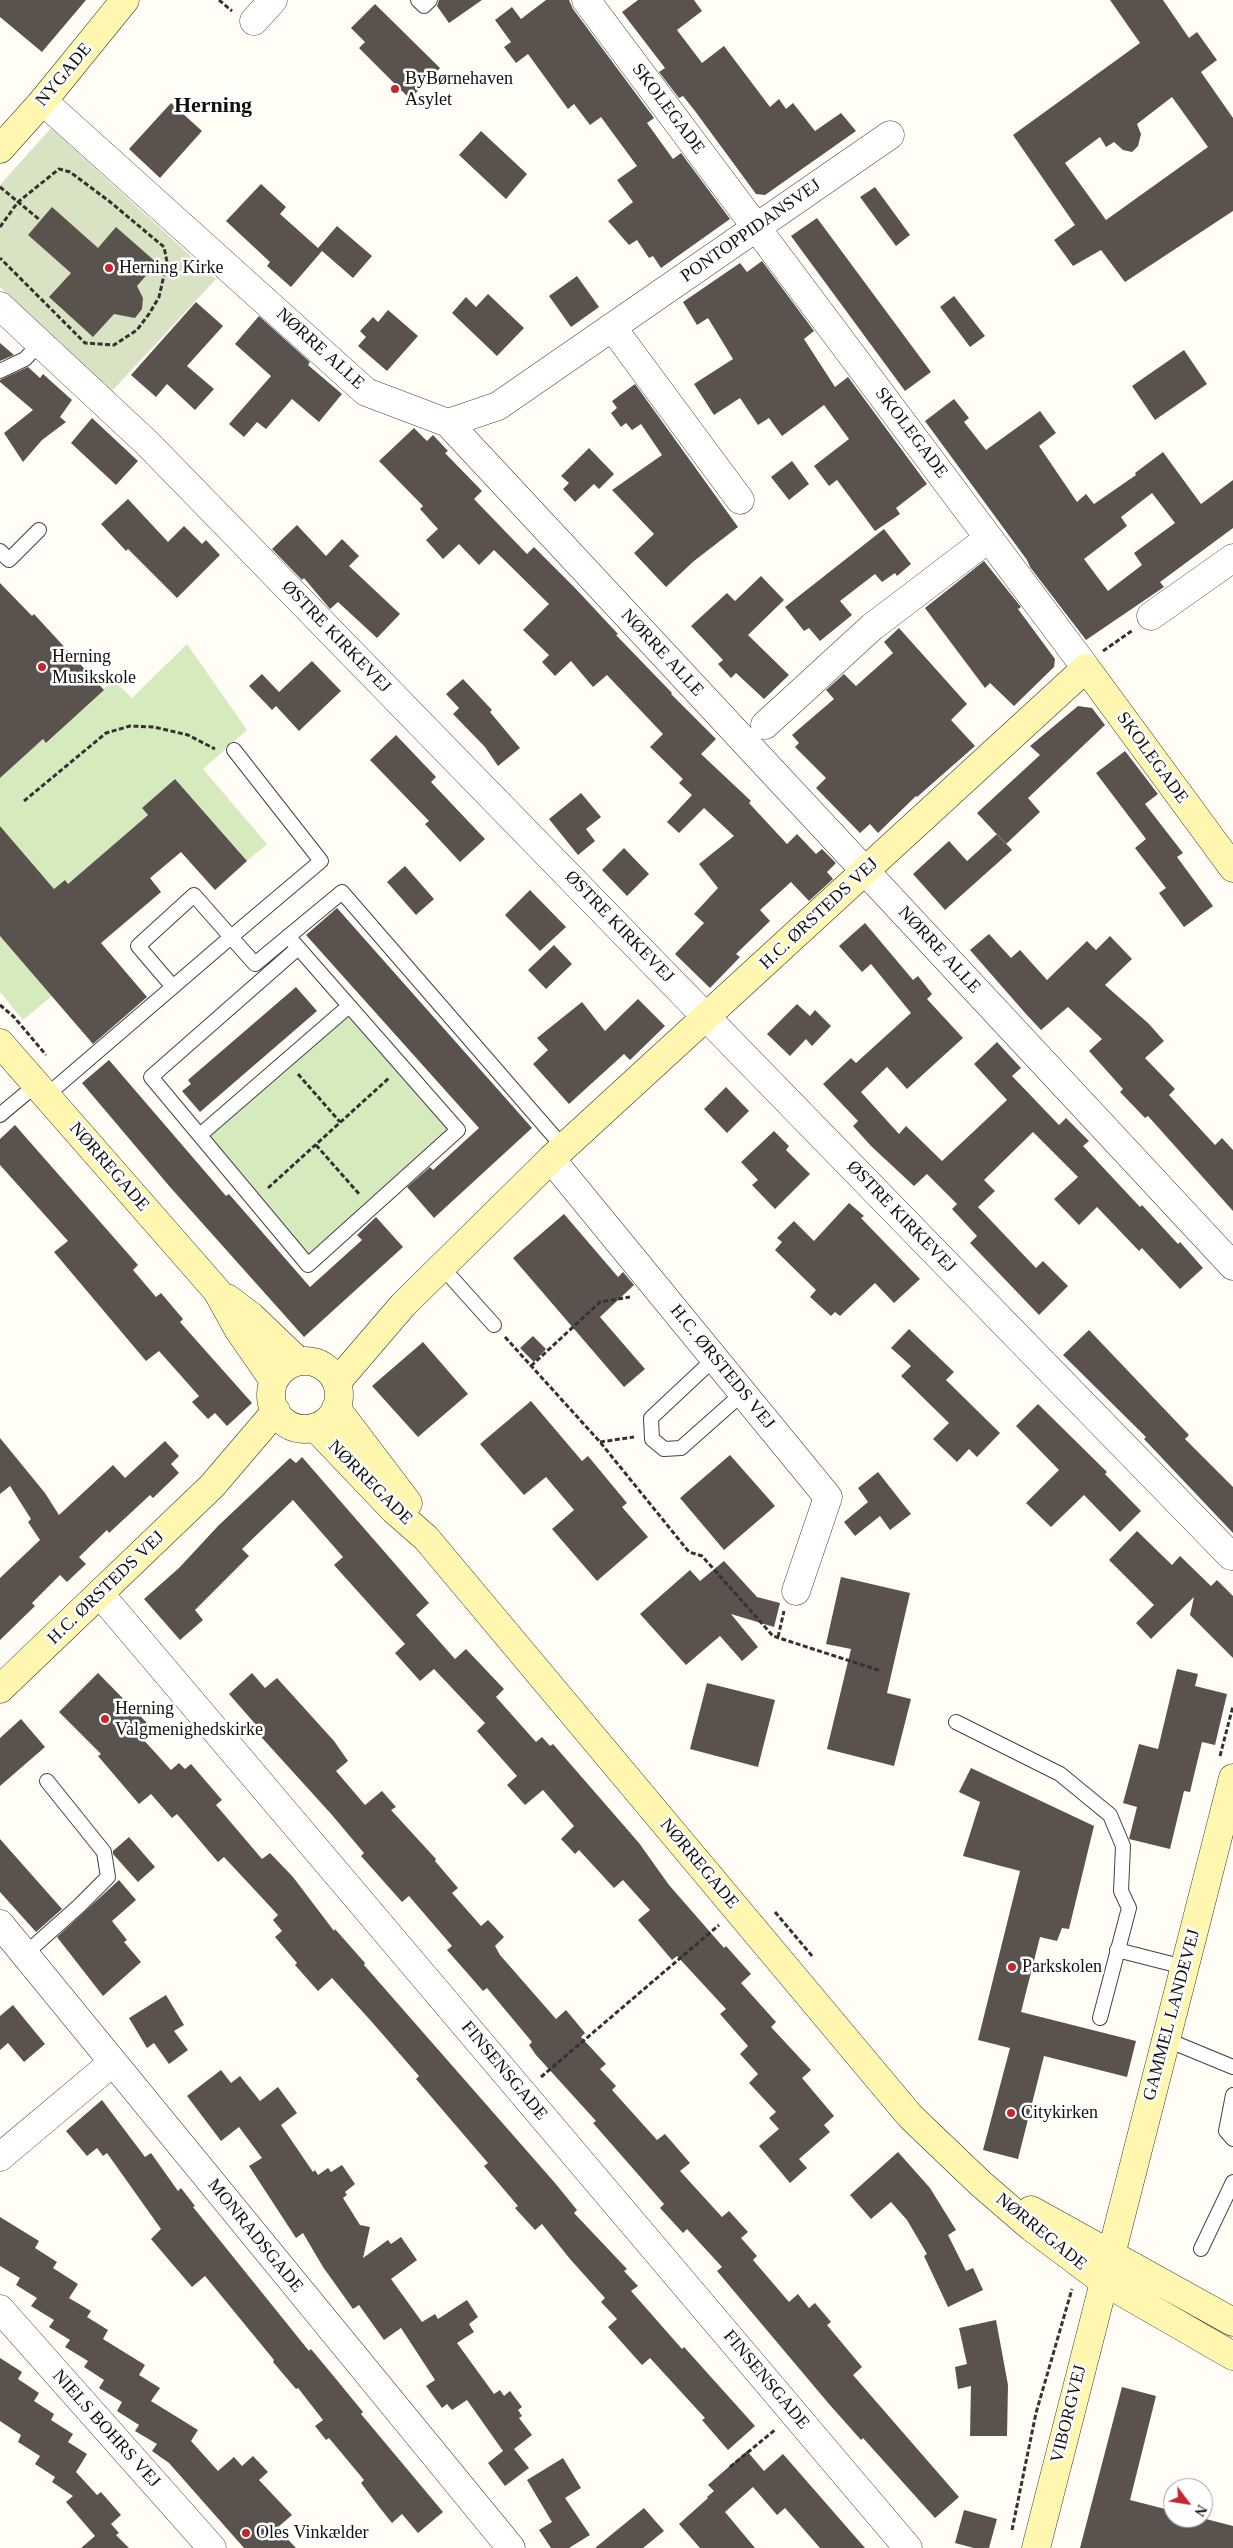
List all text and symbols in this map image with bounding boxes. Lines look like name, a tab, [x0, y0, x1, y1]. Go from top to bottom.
street label: NYGADE	[31, 39, 97, 111]
street label: SKOLEGADE	[627, 59, 709, 159]
place label: ByBørnehaven Asylet	[405, 68, 513, 110]
marker: ByBørnehaven Asylet	[389, 83, 401, 95]
district label: Herning	[174, 93, 252, 119]
street label: PONTOPPIDANSVEJ	[677, 175, 825, 287]
place label: Herning Kirke	[119, 257, 223, 279]
marker: Herning Kirke	[103, 262, 115, 274]
street label: NØRRE ALLE	[271, 304, 369, 394]
street label: SKOLEGADE	[870, 383, 952, 483]
street label: ØSTRE KIRKEVEJ	[277, 576, 395, 698]
street label: NØRRE ALLE	[616, 605, 708, 701]
place label: Herning Musikskole	[52, 646, 136, 689]
marker: Herning Musikskole	[36, 661, 48, 673]
street label: SKOLEGADE	[1112, 708, 1192, 808]
street label: H.C. ØRSTEDS VEJ	[755, 854, 883, 974]
street label: ØSTRE KIRKEVEJ	[560, 866, 678, 988]
street label: NØRRE ALLE	[893, 902, 985, 998]
street label: NØRREGADE	[64, 1118, 154, 1216]
street label: ØSTRE KIRKEVEJ	[842, 1156, 960, 1278]
street label: H.C. ØRSTEDS VEJ	[665, 1300, 779, 1434]
street label: NØRREGADE	[323, 1436, 417, 1530]
street label: H.C. ØRSTEDS VEJ	[43, 1527, 169, 1649]
place label: Herning Valgmenighedskirke	[115, 1698, 263, 1740]
marker: Herning Valgmenighedskirke	[99, 1713, 111, 1725]
street label: NØRREGADE	[655, 1815, 743, 1913]
street label: GAMMEL LANDEVEJ	[1139, 1927, 1205, 2103]
place label: Parkskolen	[1022, 1956, 1102, 1978]
marker: Parkskolen	[1006, 1961, 1018, 1973]
street label: FINSENSGADE	[456, 2017, 552, 2125]
place label: Citykirken	[1021, 2102, 1098, 2124]
marker: Citykirken	[1005, 2107, 1017, 2119]
street label: MONRADSGADE	[203, 2175, 307, 2297]
street label: NØRREGADE	[991, 2189, 1091, 2275]
street label: FINSENSGADE	[718, 2326, 814, 2434]
street label: VIBORGVEJ	[1046, 2363, 1092, 2465]
street label: NIELS BOHRS VEJ	[47, 2366, 165, 2492]
north arrow	[1163, 2478, 1213, 2528]
text: N	[1191, 2502, 1209, 2519]
place label: Oles Vinkælder	[256, 2522, 368, 2544]
marker: Oles Vinkælder	[240, 2527, 252, 2539]

